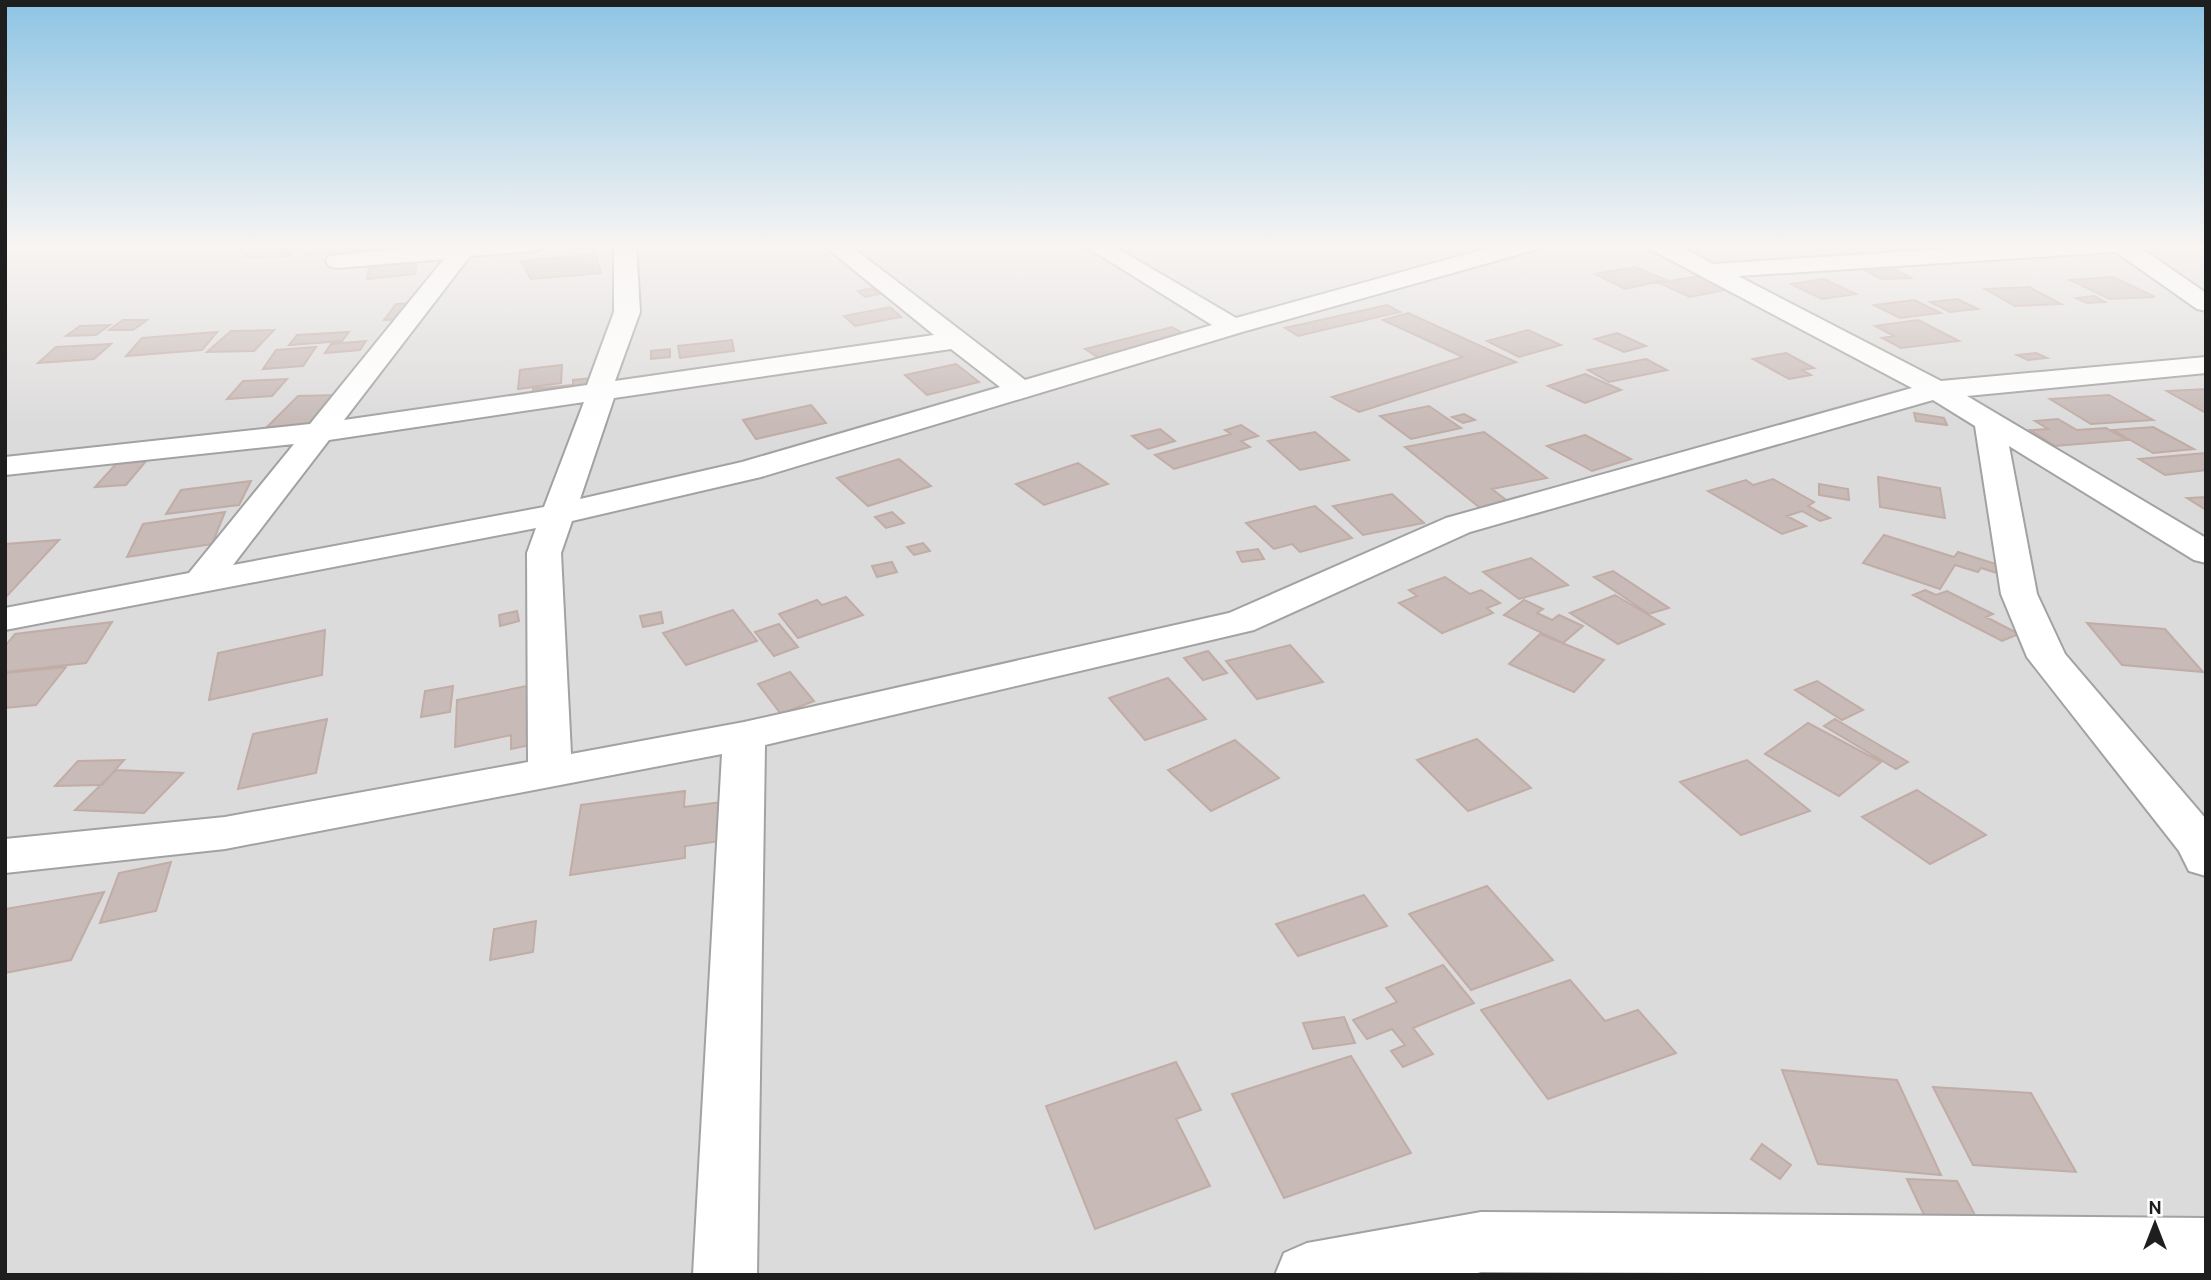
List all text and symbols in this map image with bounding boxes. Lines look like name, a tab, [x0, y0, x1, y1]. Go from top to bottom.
north arrow	[2120, 1189, 2190, 1259]
text: N	[2148, 1197, 2162, 1221]

